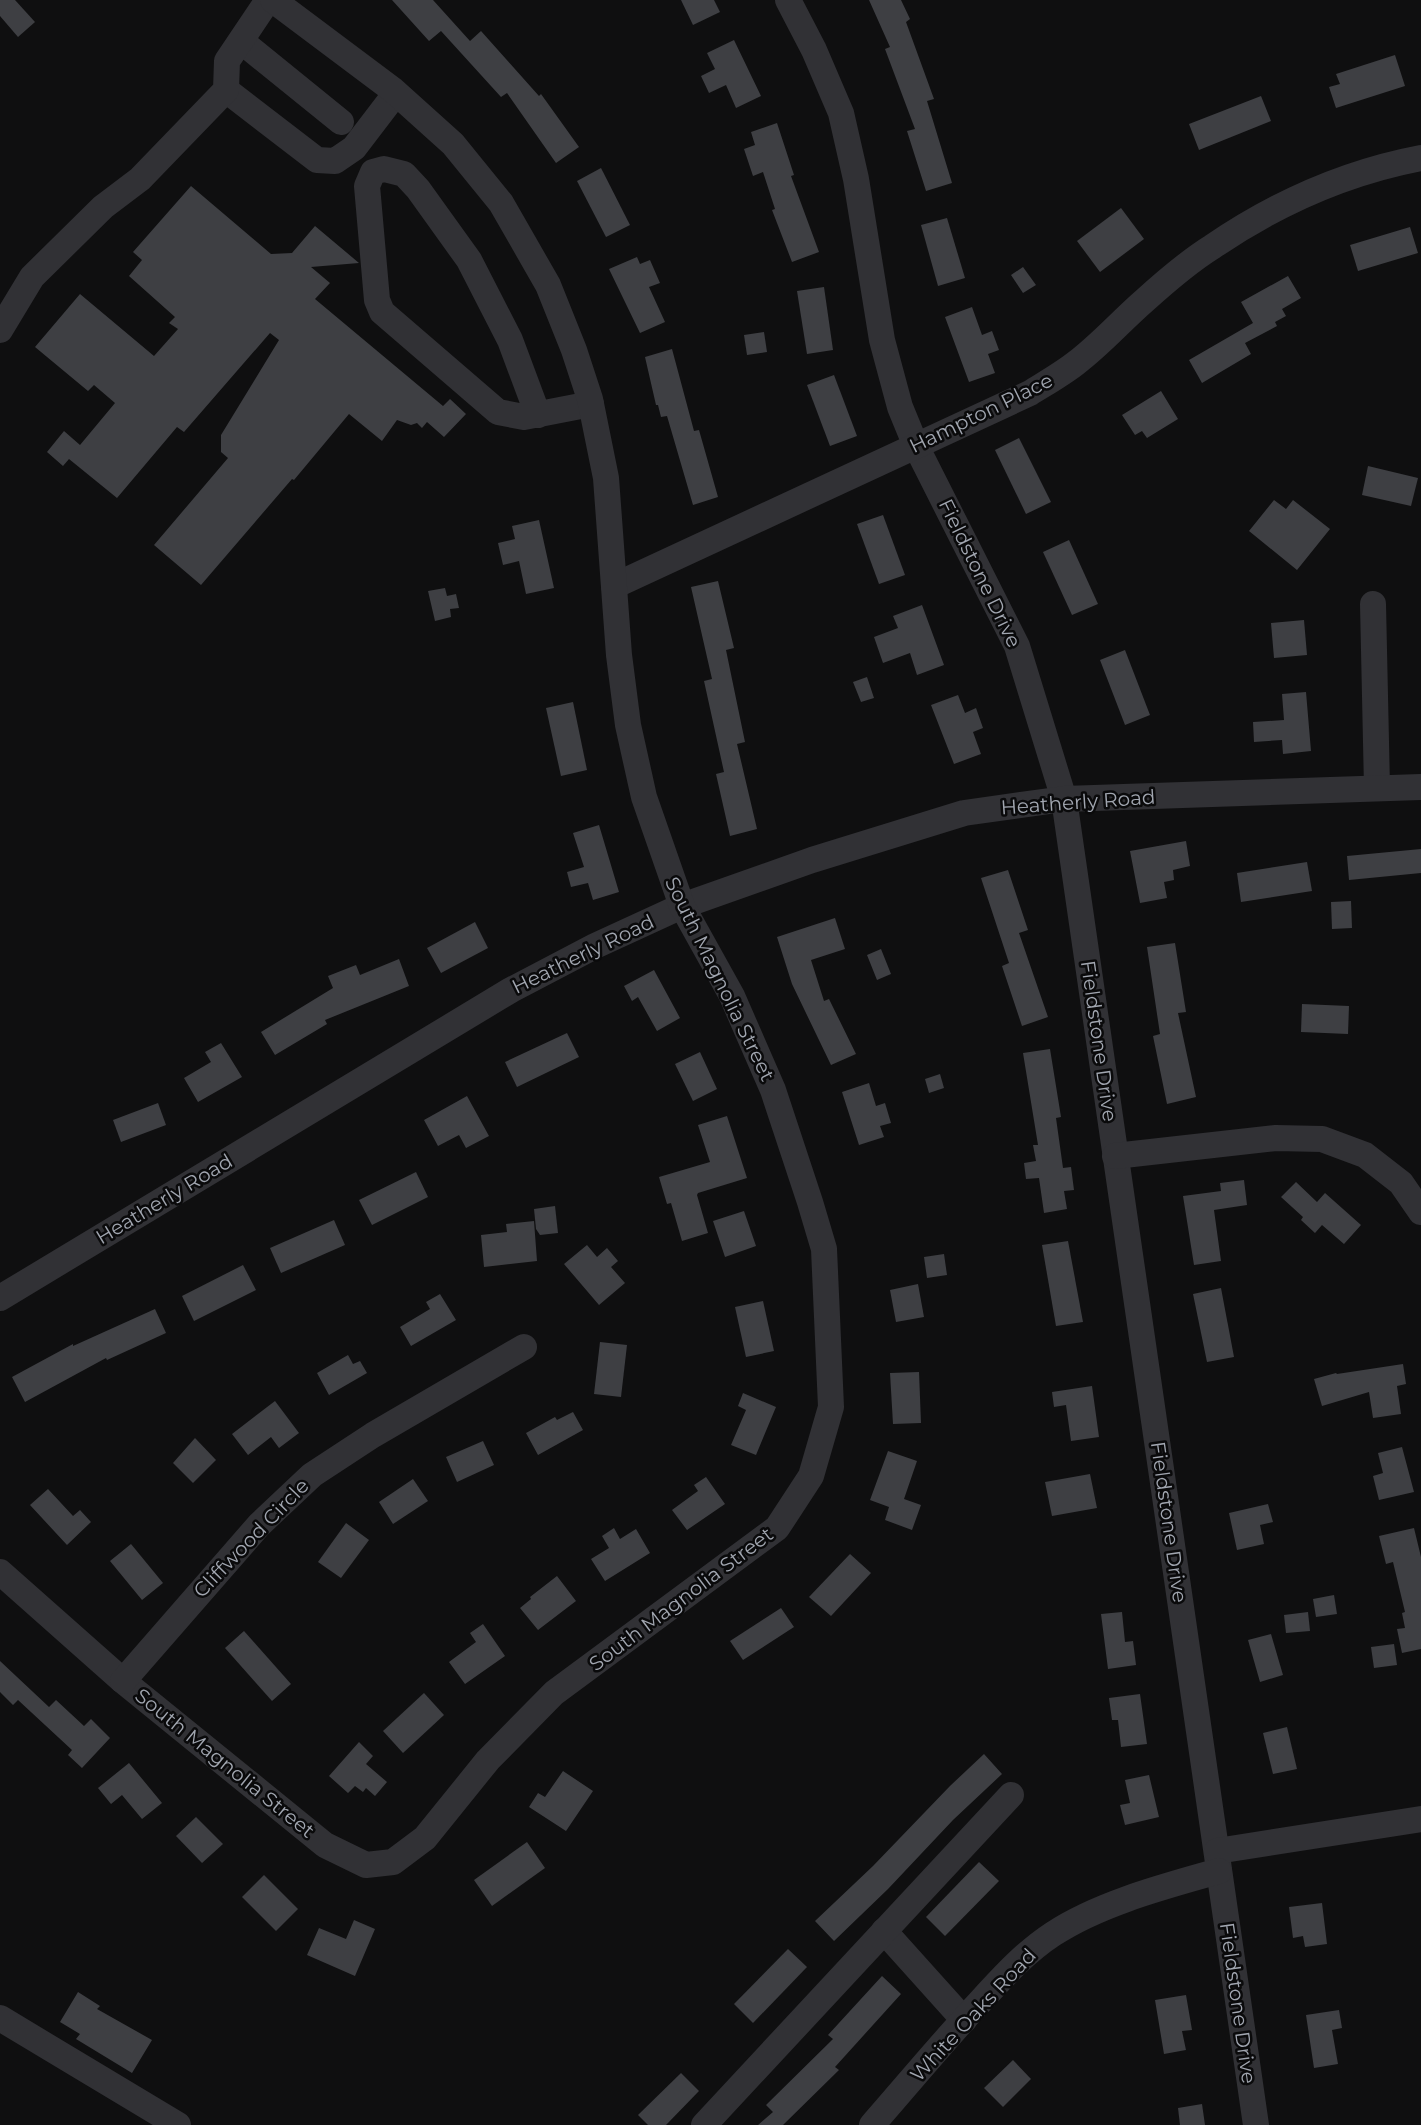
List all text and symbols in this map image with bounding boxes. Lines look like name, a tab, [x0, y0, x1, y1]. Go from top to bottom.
street label: Hampton Place	[905, 368, 1057, 458]
street label: Fieldstone Drive	[934, 495, 1026, 651]
street label: Heatherly Road	[1000, 785, 1156, 819]
street label: South Magnolia Street	[660, 873, 780, 1085]
street label: Heatherly Road	[508, 909, 658, 999]
street label: Fieldstone Drive	[1076, 959, 1122, 1123]
street label: Heatherly Road	[91, 1149, 237, 1249]
street label: Fieldstone Drive	[1146, 1440, 1192, 1604]
street label: Cliffwood Circle	[188, 1474, 314, 1602]
street label: South Magnolia Street	[584, 1522, 778, 1676]
street label: South Magnolia Street	[130, 1683, 320, 1843]
street label: Fieldstone Drive	[1215, 1921, 1261, 2085]
street label: White Oaks Road	[905, 1943, 1041, 2087]

